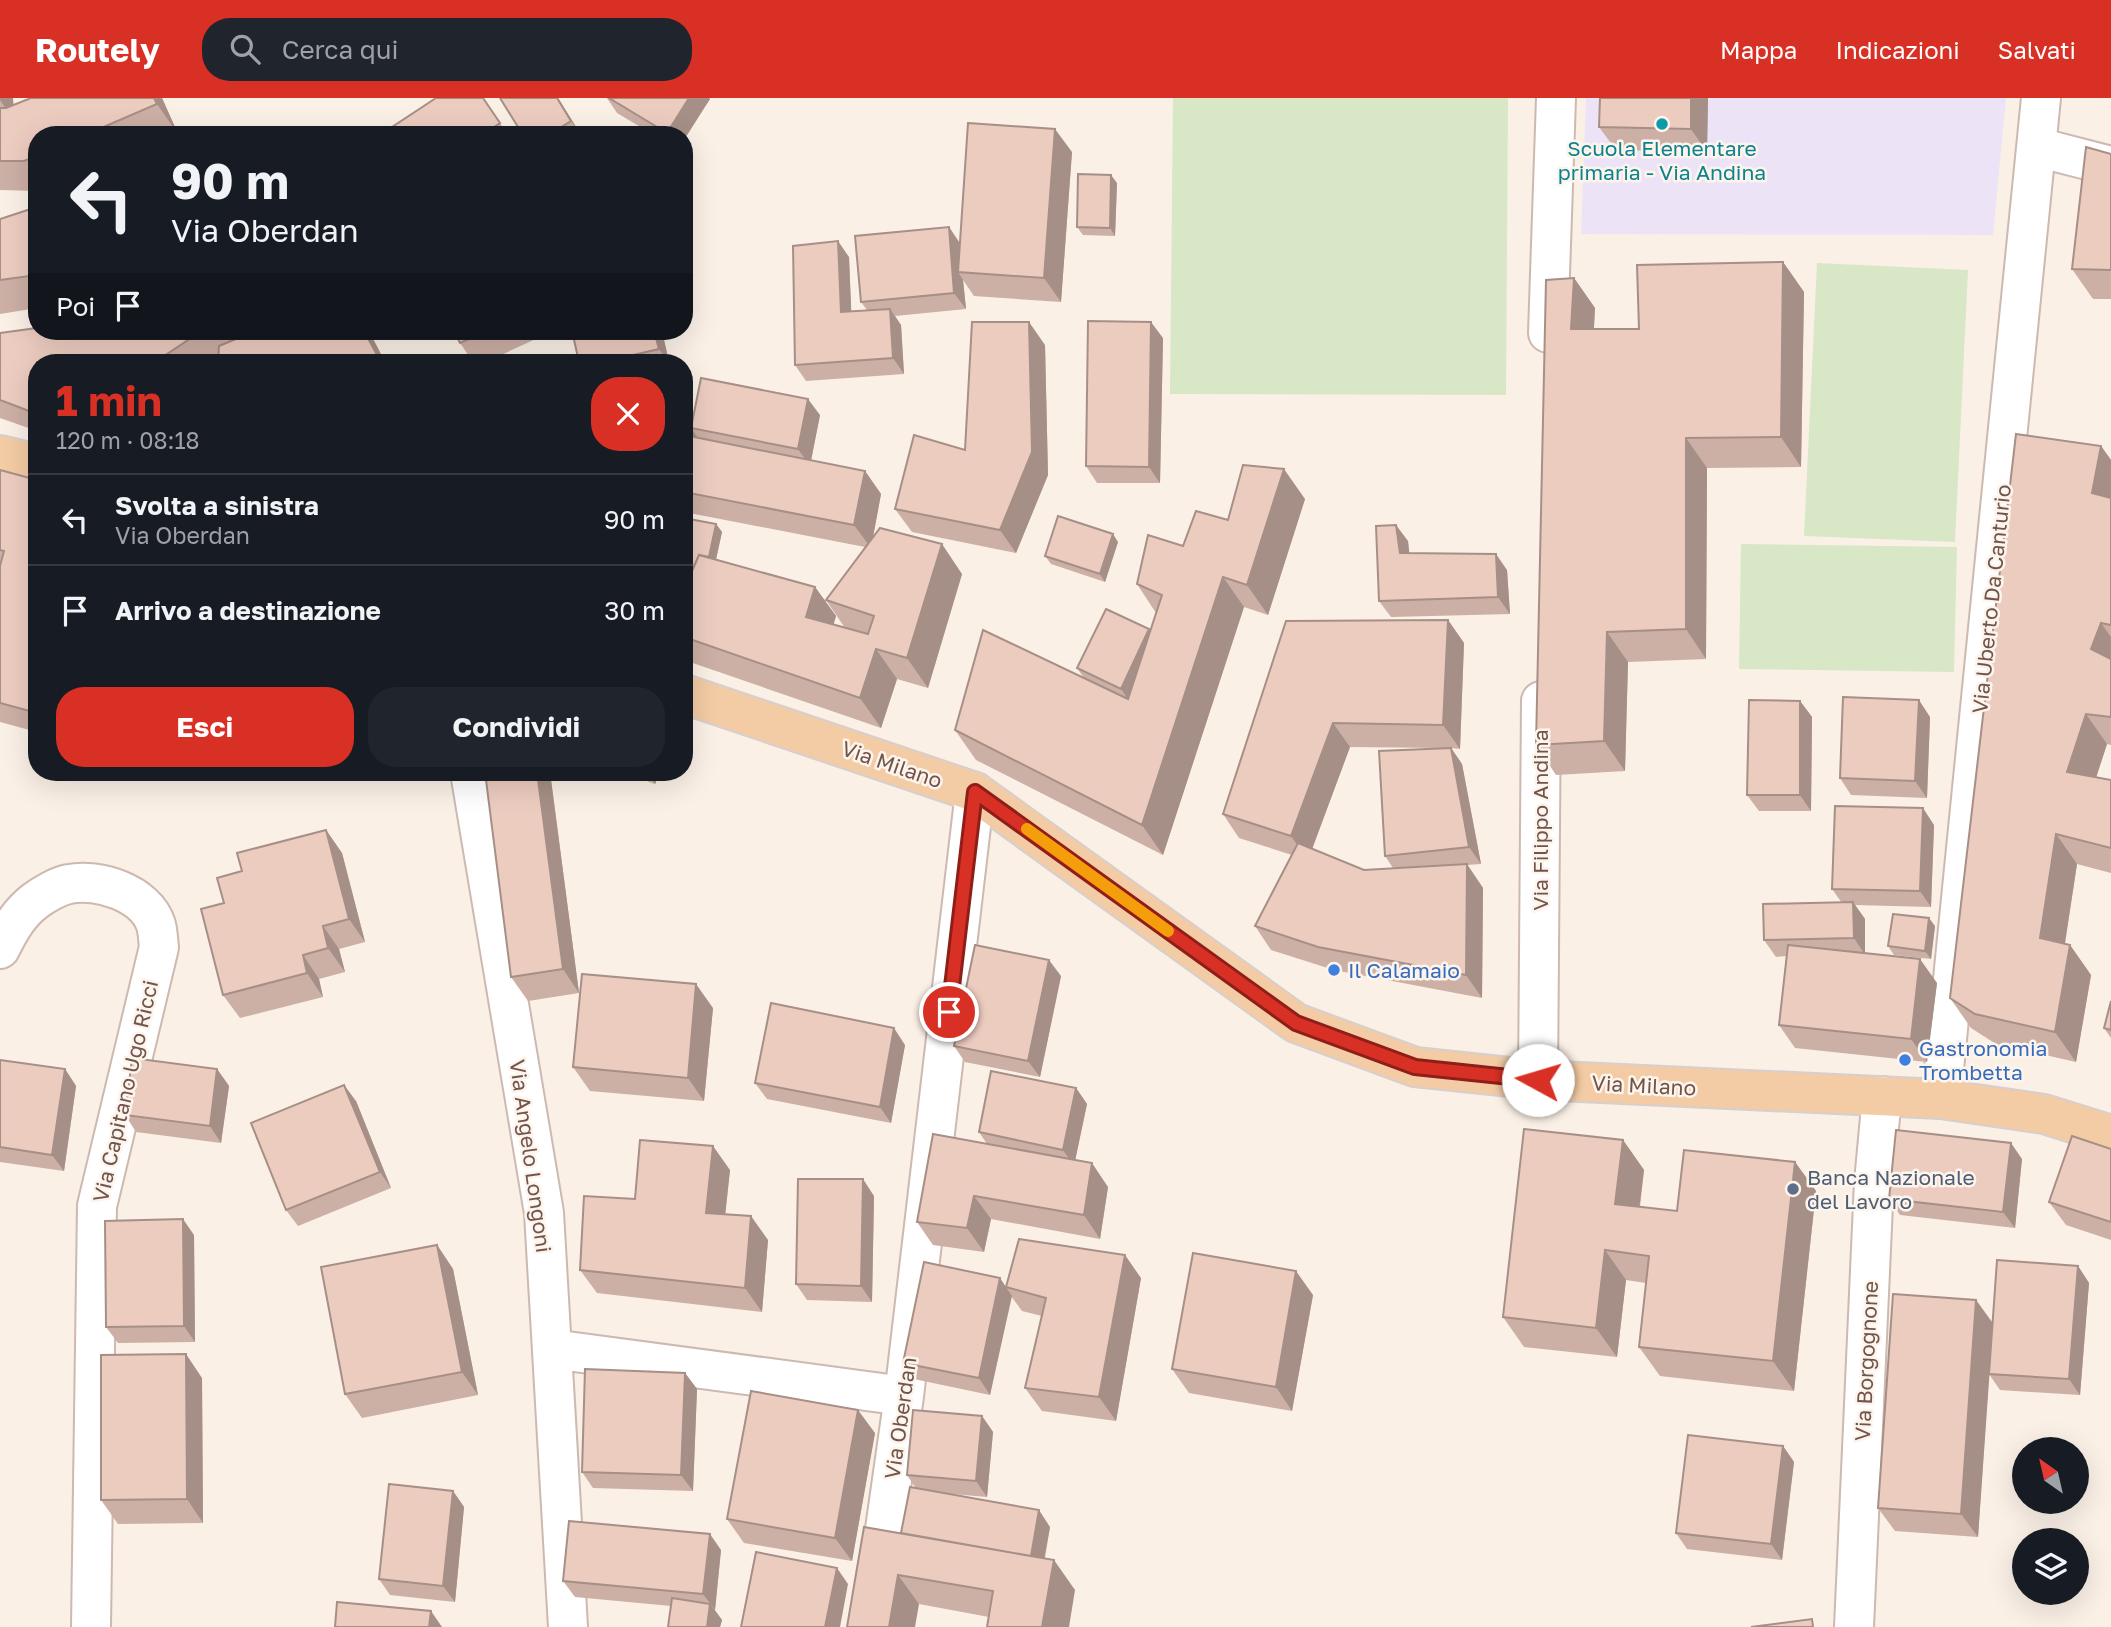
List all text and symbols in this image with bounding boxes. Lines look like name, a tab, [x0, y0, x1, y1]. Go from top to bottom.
search box	[202, 18, 692, 81]
text: Routely	[35, 30, 160, 69]
icon: search	[226, 30, 264, 68]
text: Cerca qui	[282, 34, 398, 65]
text: Mappa	[1720, 35, 1797, 64]
text: Indicazioni	[1835, 35, 1960, 64]
text: Salvati	[1998, 35, 2076, 64]
marker: Scuola Elementare primaria - Via Andina	[1654, 116, 1670, 132]
place label: Scuola Elementare primaria - Via Andina	[1558, 135, 1766, 185]
text: 90 m	[171, 151, 289, 210]
icon: left	[56, 154, 147, 245]
text: Via Oberdan	[171, 211, 359, 249]
icon: arrive	[109, 287, 147, 325]
text: Poi	[56, 291, 95, 322]
text: 1 min	[56, 375, 162, 425]
button: close	[591, 377, 665, 451]
text: 120 m · 08:18	[56, 426, 200, 454]
street label: Via Uberto Da Canturio	[1966, 483, 2016, 715]
text: Svolta a sinistra	[115, 490, 319, 521]
icon: left	[56, 501, 94, 539]
text: 90 m	[604, 504, 665, 535]
text: Via Oberdan	[115, 521, 250, 549]
icon: arrive	[56, 592, 94, 630]
text: Arrivo a destinazione	[115, 595, 381, 626]
text: 30 m	[604, 595, 665, 626]
button: Esci	[56, 687, 354, 767]
button: Condividi	[368, 687, 665, 767]
street label: Via Filippo Andina	[1527, 729, 1553, 911]
street label: Via Milano	[838, 735, 946, 793]
place label: Il Calamaio	[1348, 957, 1460, 983]
marker: Il Calamaio	[1326, 962, 1342, 978]
street label: Via Capitano Ugo Ricci	[87, 977, 163, 1205]
pin	[919, 982, 979, 1042]
icon: arrive	[930, 993, 968, 1031]
place label: Gastronomia Trombetta	[1919, 1035, 2047, 1085]
position arrow	[1501, 1043, 1575, 1117]
marker: Gastronomia Trombetta	[1897, 1052, 1913, 1068]
street label: Via Angelo Longoni	[505, 1058, 557, 1254]
street label: Via Milano	[1591, 1069, 1697, 1101]
place label: Banca Nazionale del Lavoro	[1807, 1164, 1975, 1214]
marker: Banca Nazionale del Lavoro	[1785, 1181, 1801, 1197]
street label: Via Borgognone	[1849, 1280, 1883, 1442]
street label: Via Oberdan	[879, 1355, 921, 1481]
north arrow	[2012, 1437, 2090, 1514]
map controls	[2012, 1437, 2089, 1605]
button: layers	[2012, 1528, 2089, 1605]

